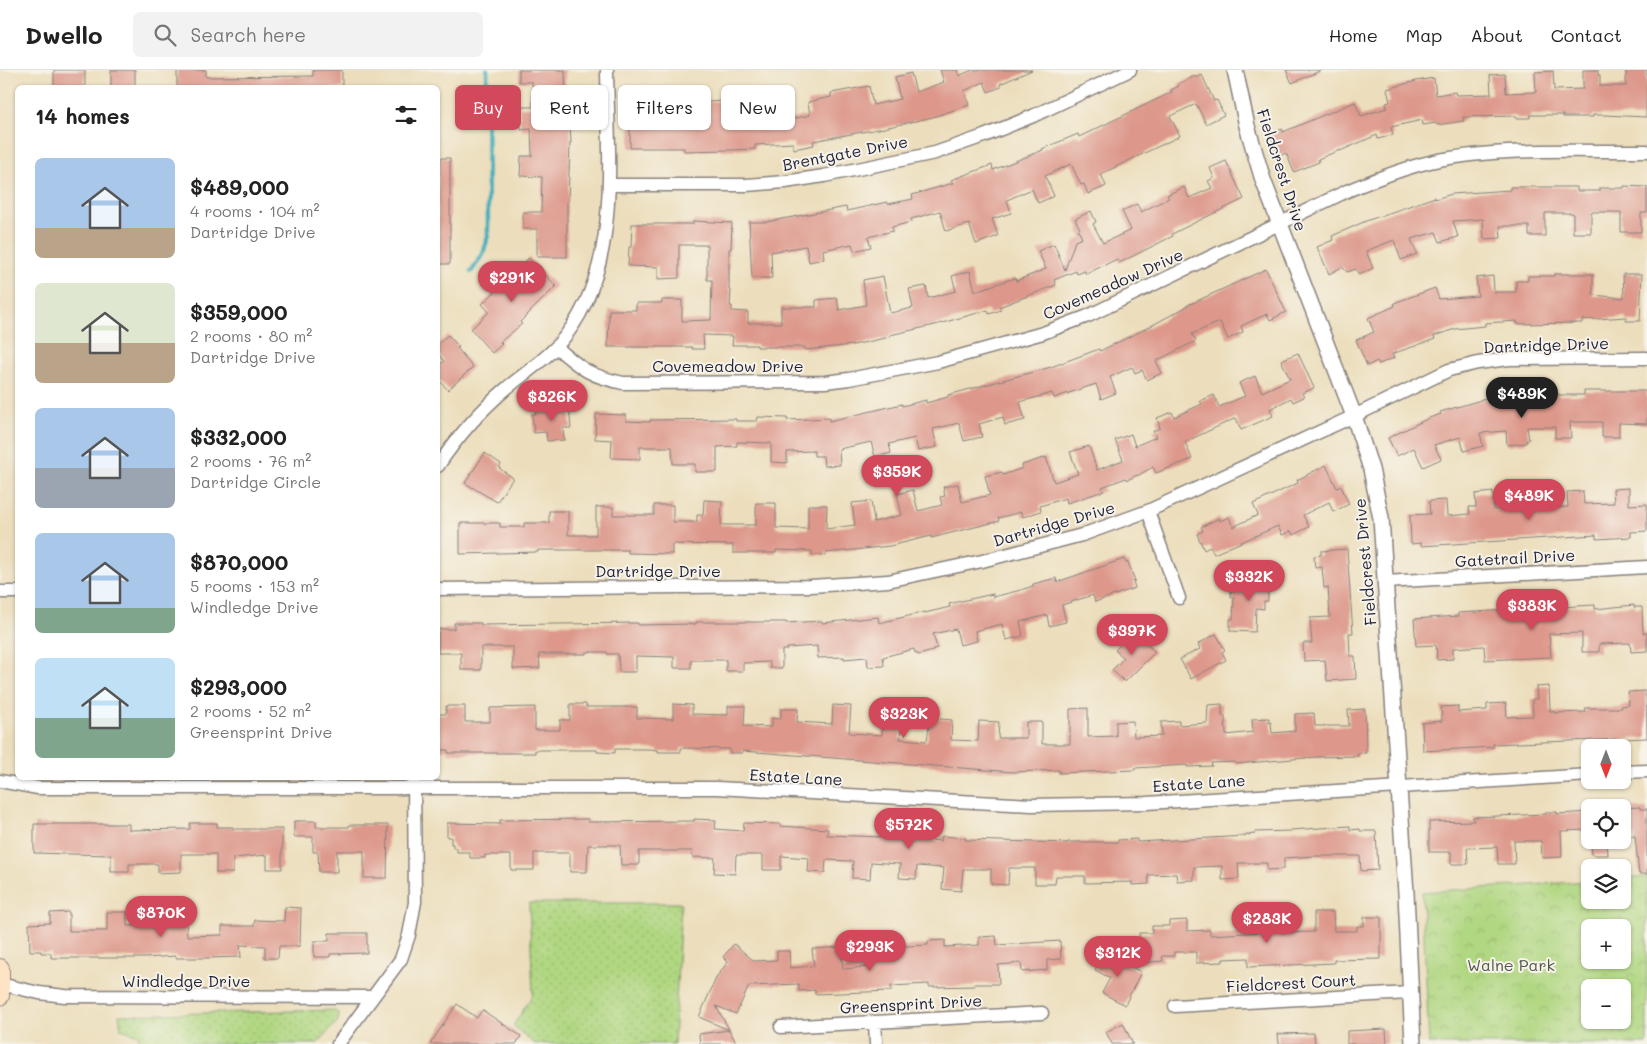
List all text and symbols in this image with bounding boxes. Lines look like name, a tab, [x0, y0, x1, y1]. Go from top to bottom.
search box	[133, 12, 483, 57]
text: Dwello	[25, 19, 103, 50]
icon: search	[151, 21, 179, 49]
text: Search here	[191, 22, 306, 47]
text: Home	[1329, 23, 1378, 47]
text: Map	[1406, 23, 1442, 47]
text: About	[1470, 23, 1523, 47]
text: Contact	[1551, 23, 1622, 47]
chip: Buy	[455, 85, 521, 130]
chip: Rent	[531, 85, 608, 130]
chip: Filters	[618, 85, 711, 130]
chip: New	[721, 85, 795, 130]
icon: filters	[392, 101, 420, 129]
text: 14 homes	[35, 102, 130, 129]
street label: Fieldcrest Drive	[1253, 106, 1312, 234]
street label: Brentgate Drive	[780, 130, 909, 175]
text: $489,000	[190, 173, 289, 200]
icon: home	[75, 178, 135, 238]
text: 4 rooms · 104 m²	[190, 200, 320, 221]
text: Dartridge Drive	[190, 221, 316, 242]
street label: Covemeadow Drive	[1039, 243, 1186, 324]
pin: $291K	[477, 260, 547, 303]
text: $291K	[489, 266, 535, 287]
text: $359,000	[190, 298, 287, 325]
icon: home	[75, 303, 135, 363]
text: 2 rooms · 80 m²	[190, 325, 312, 346]
street label: Dartridge Drive	[1483, 332, 1609, 357]
text: Dartridge Drive	[190, 346, 316, 367]
street label: Covemeadow Drive	[652, 355, 804, 376]
pin: $489K	[1487, 376, 1557, 419]
pin: $826K	[517, 380, 587, 422]
text: $489K	[1497, 382, 1547, 403]
text: $826K	[528, 385, 576, 406]
text: $332,000	[190, 423, 287, 450]
icon: home	[75, 428, 135, 488]
text: 2 rooms · 76 m²	[190, 450, 311, 471]
pin: $359K	[862, 454, 932, 497]
text: $359K	[873, 460, 921, 481]
text: Dartridge Circle	[190, 471, 321, 492]
pin: $489K	[1494, 478, 1564, 521]
text: $489K	[1504, 484, 1554, 505]
street label: Dartridge Drive	[991, 496, 1117, 551]
street label: Fieldcrest Drive	[1348, 498, 1381, 626]
street label: Gatetrail Drive	[1454, 544, 1576, 571]
text: $870,000	[190, 548, 288, 575]
icon: home	[75, 553, 135, 613]
street label: Dartridge Drive	[595, 560, 721, 581]
pin: $332K	[1214, 560, 1284, 602]
text: $332K	[1225, 565, 1273, 586]
text: 5 rooms · 153 m²	[190, 575, 319, 596]
pin: $383K	[1497, 588, 1567, 631]
text: $383K	[1507, 594, 1557, 615]
text: Windledge Drive	[190, 596, 319, 617]
pin: $397K	[1097, 614, 1167, 656]
text: $397K	[1108, 619, 1156, 640]
text: $293,000	[190, 673, 287, 700]
icon: home	[75, 678, 135, 738]
pin: $323K	[869, 696, 939, 739]
text: 2 rooms · 52 m²	[190, 700, 311, 721]
text: $323K	[880, 702, 928, 723]
text: Greensprint Drive	[190, 721, 332, 742]
north arrow	[1581, 739, 1631, 789]
map controls	[1581, 739, 1631, 1029]
street label: Estate Lane	[749, 764, 843, 789]
street label: Estate Lane	[1152, 769, 1246, 796]
button: locate	[1581, 799, 1631, 849]
pin: $572K	[874, 808, 944, 850]
text: $572K	[885, 813, 933, 834]
button: layers	[1581, 859, 1631, 909]
pin: $870K	[126, 896, 196, 938]
text: $870K	[136, 901, 186, 922]
pin: $283K	[1232, 902, 1302, 944]
text: $283K	[1243, 907, 1291, 928]
button: +	[1581, 919, 1631, 969]
pin: $293K	[835, 930, 905, 972]
text: $293K	[846, 935, 894, 956]
pin: $312K	[1083, 936, 1153, 978]
text: $312K	[1095, 941, 1141, 962]
park label: Walne Park	[1467, 954, 1555, 975]
street label: Fieldcrest Court	[1226, 969, 1356, 996]
street label: Windledge Drive	[122, 970, 250, 991]
button: −	[1581, 979, 1631, 1029]
street label: Greensprint Drive	[839, 989, 983, 1018]

